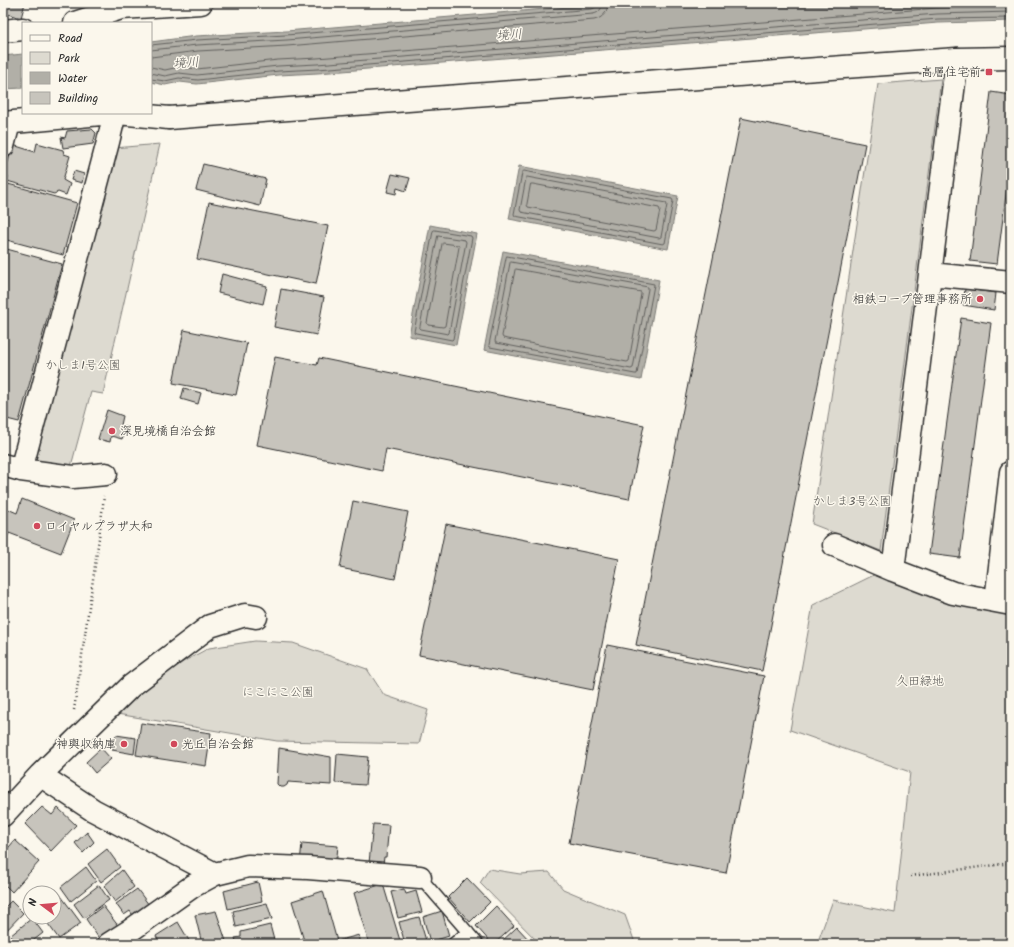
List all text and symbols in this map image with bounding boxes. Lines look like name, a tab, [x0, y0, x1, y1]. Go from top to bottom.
legend	[22, 22, 152, 114]
water label: 境川	[495, 24, 523, 47]
text: Road	[58, 29, 83, 48]
text: Park	[58, 49, 80, 68]
water label: 境川	[172, 52, 200, 75]
place label: 高層住宅前	[921, 63, 981, 82]
marker: 高層住宅前	[984, 67, 994, 77]
text: Water	[58, 69, 88, 88]
text: Building	[58, 89, 98, 108]
place label: 相鉄コープ管理事務所	[852, 290, 972, 309]
marker: 相鉄コープ管理事務所	[975, 294, 985, 304]
park label: かしま1号公園	[45, 356, 121, 375]
place label: 深見境橋自治会館	[120, 422, 216, 441]
marker: 深見境橋自治会館	[107, 426, 117, 436]
park label: かしま3号公園	[813, 492, 891, 511]
place label: ロイヤルプラザ大和	[45, 517, 153, 536]
marker: ロイヤルプラザ大和	[32, 521, 42, 531]
park label: 久田緑地	[896, 672, 944, 691]
park label: にこにこ公園	[242, 683, 314, 702]
place label: 神輿収納庫	[56, 735, 116, 754]
place label: 光丘自治会館	[182, 735, 254, 754]
marker: 神輿収納庫	[119, 739, 129, 749]
marker: 光丘自治会館	[169, 739, 179, 749]
north arrow	[22, 885, 62, 925]
text: N	[24, 897, 43, 908]

